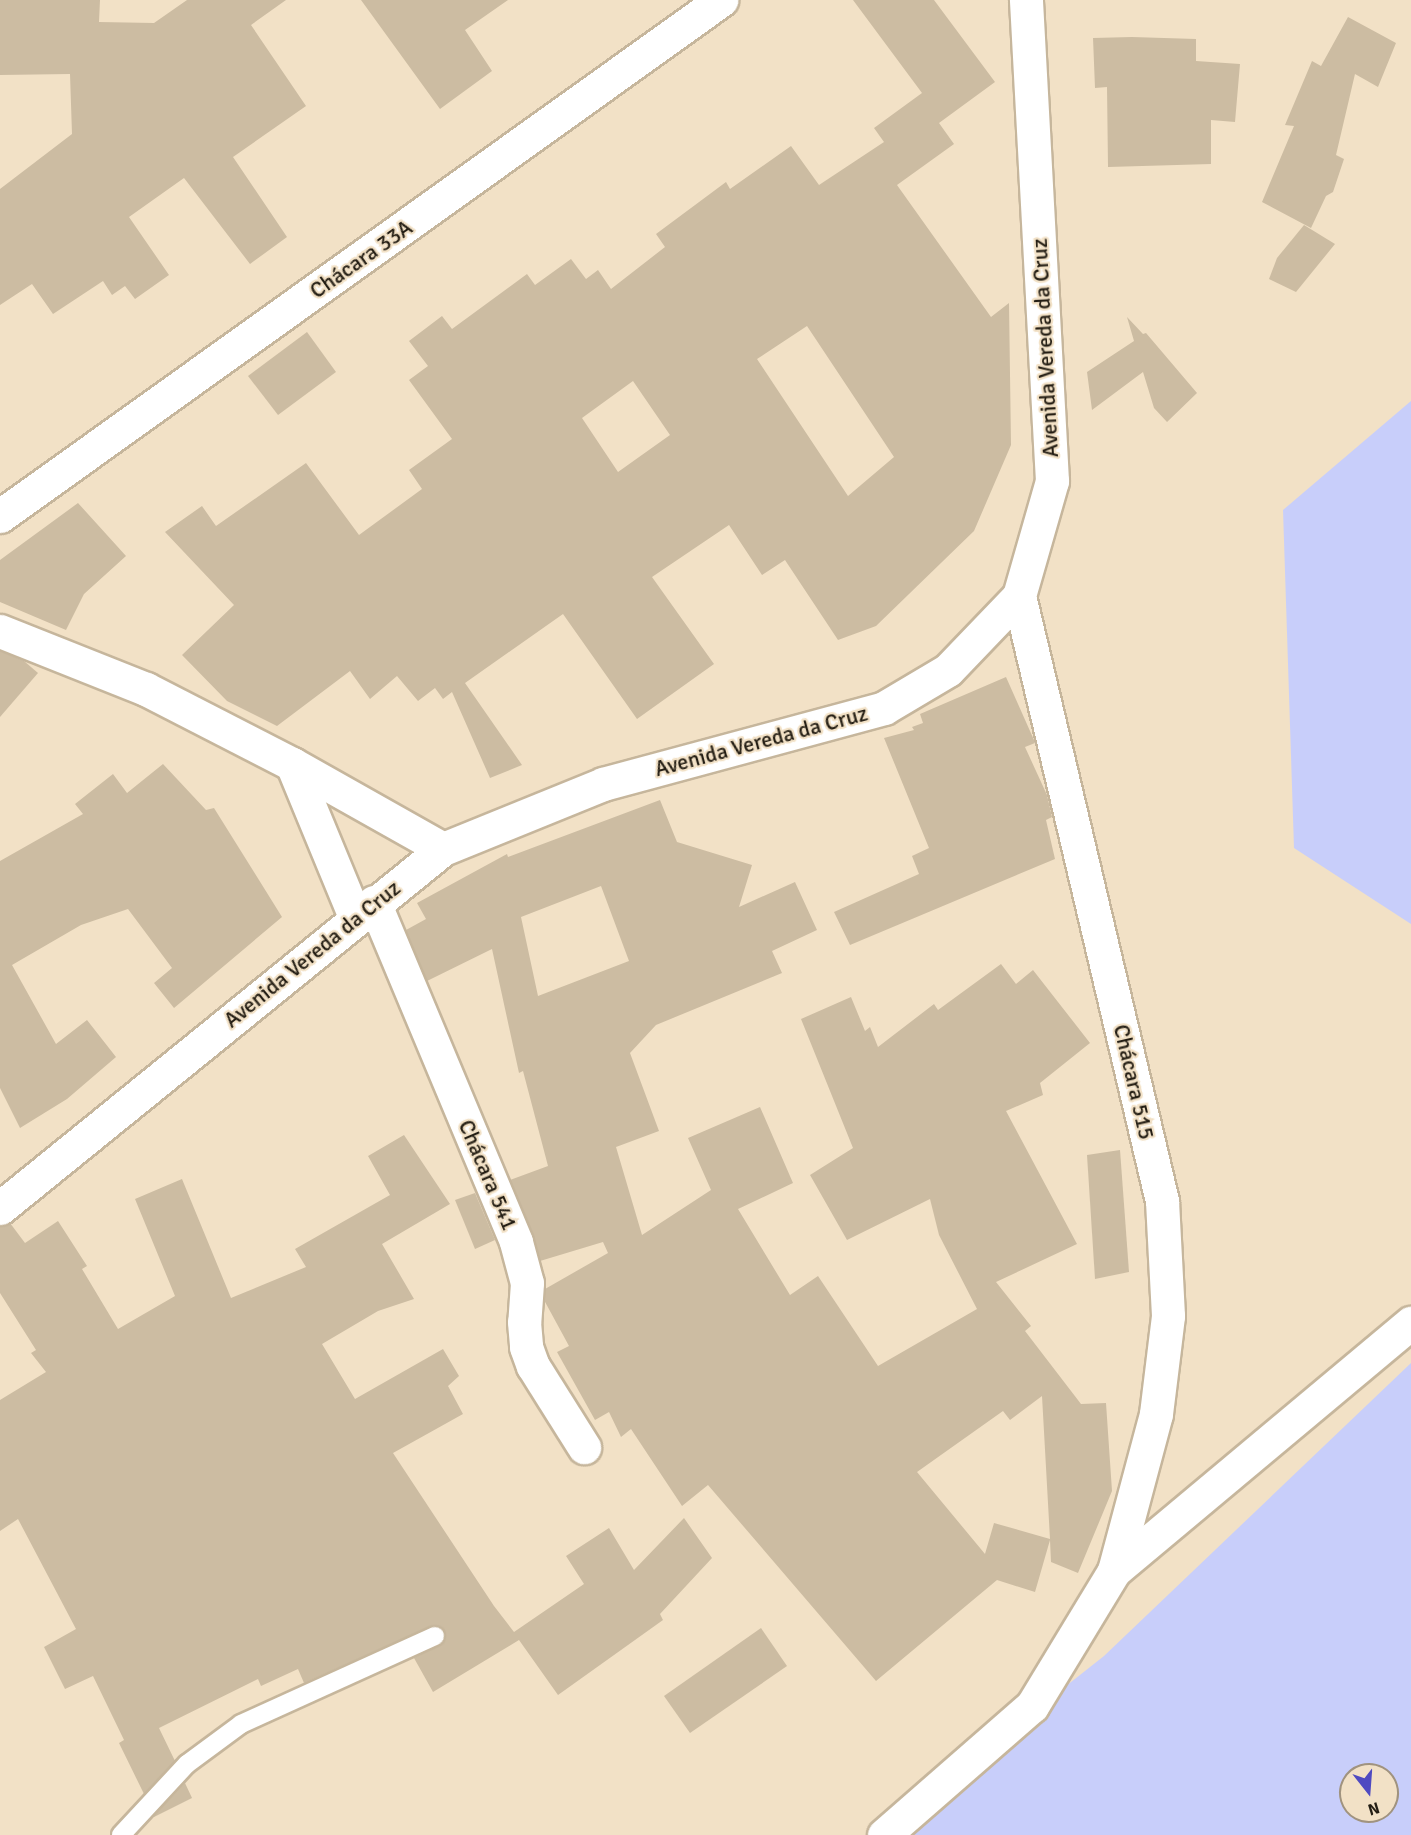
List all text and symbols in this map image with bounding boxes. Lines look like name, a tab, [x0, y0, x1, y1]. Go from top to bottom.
street label: Chácara 33A	[305, 214, 417, 304]
street label: Avenida Vereda da Cruz	[1026, 238, 1064, 458]
street label: Avenida Vereda da Cruz	[652, 700, 870, 782]
street label: Avenida Vereda da Cruz	[219, 875, 405, 1033]
street label: Chácara 515	[1108, 1022, 1160, 1142]
street label: Chácara 541	[453, 1116, 523, 1234]
north arrow	[1339, 1763, 1399, 1823]
text: N	[1365, 1797, 1382, 1819]

